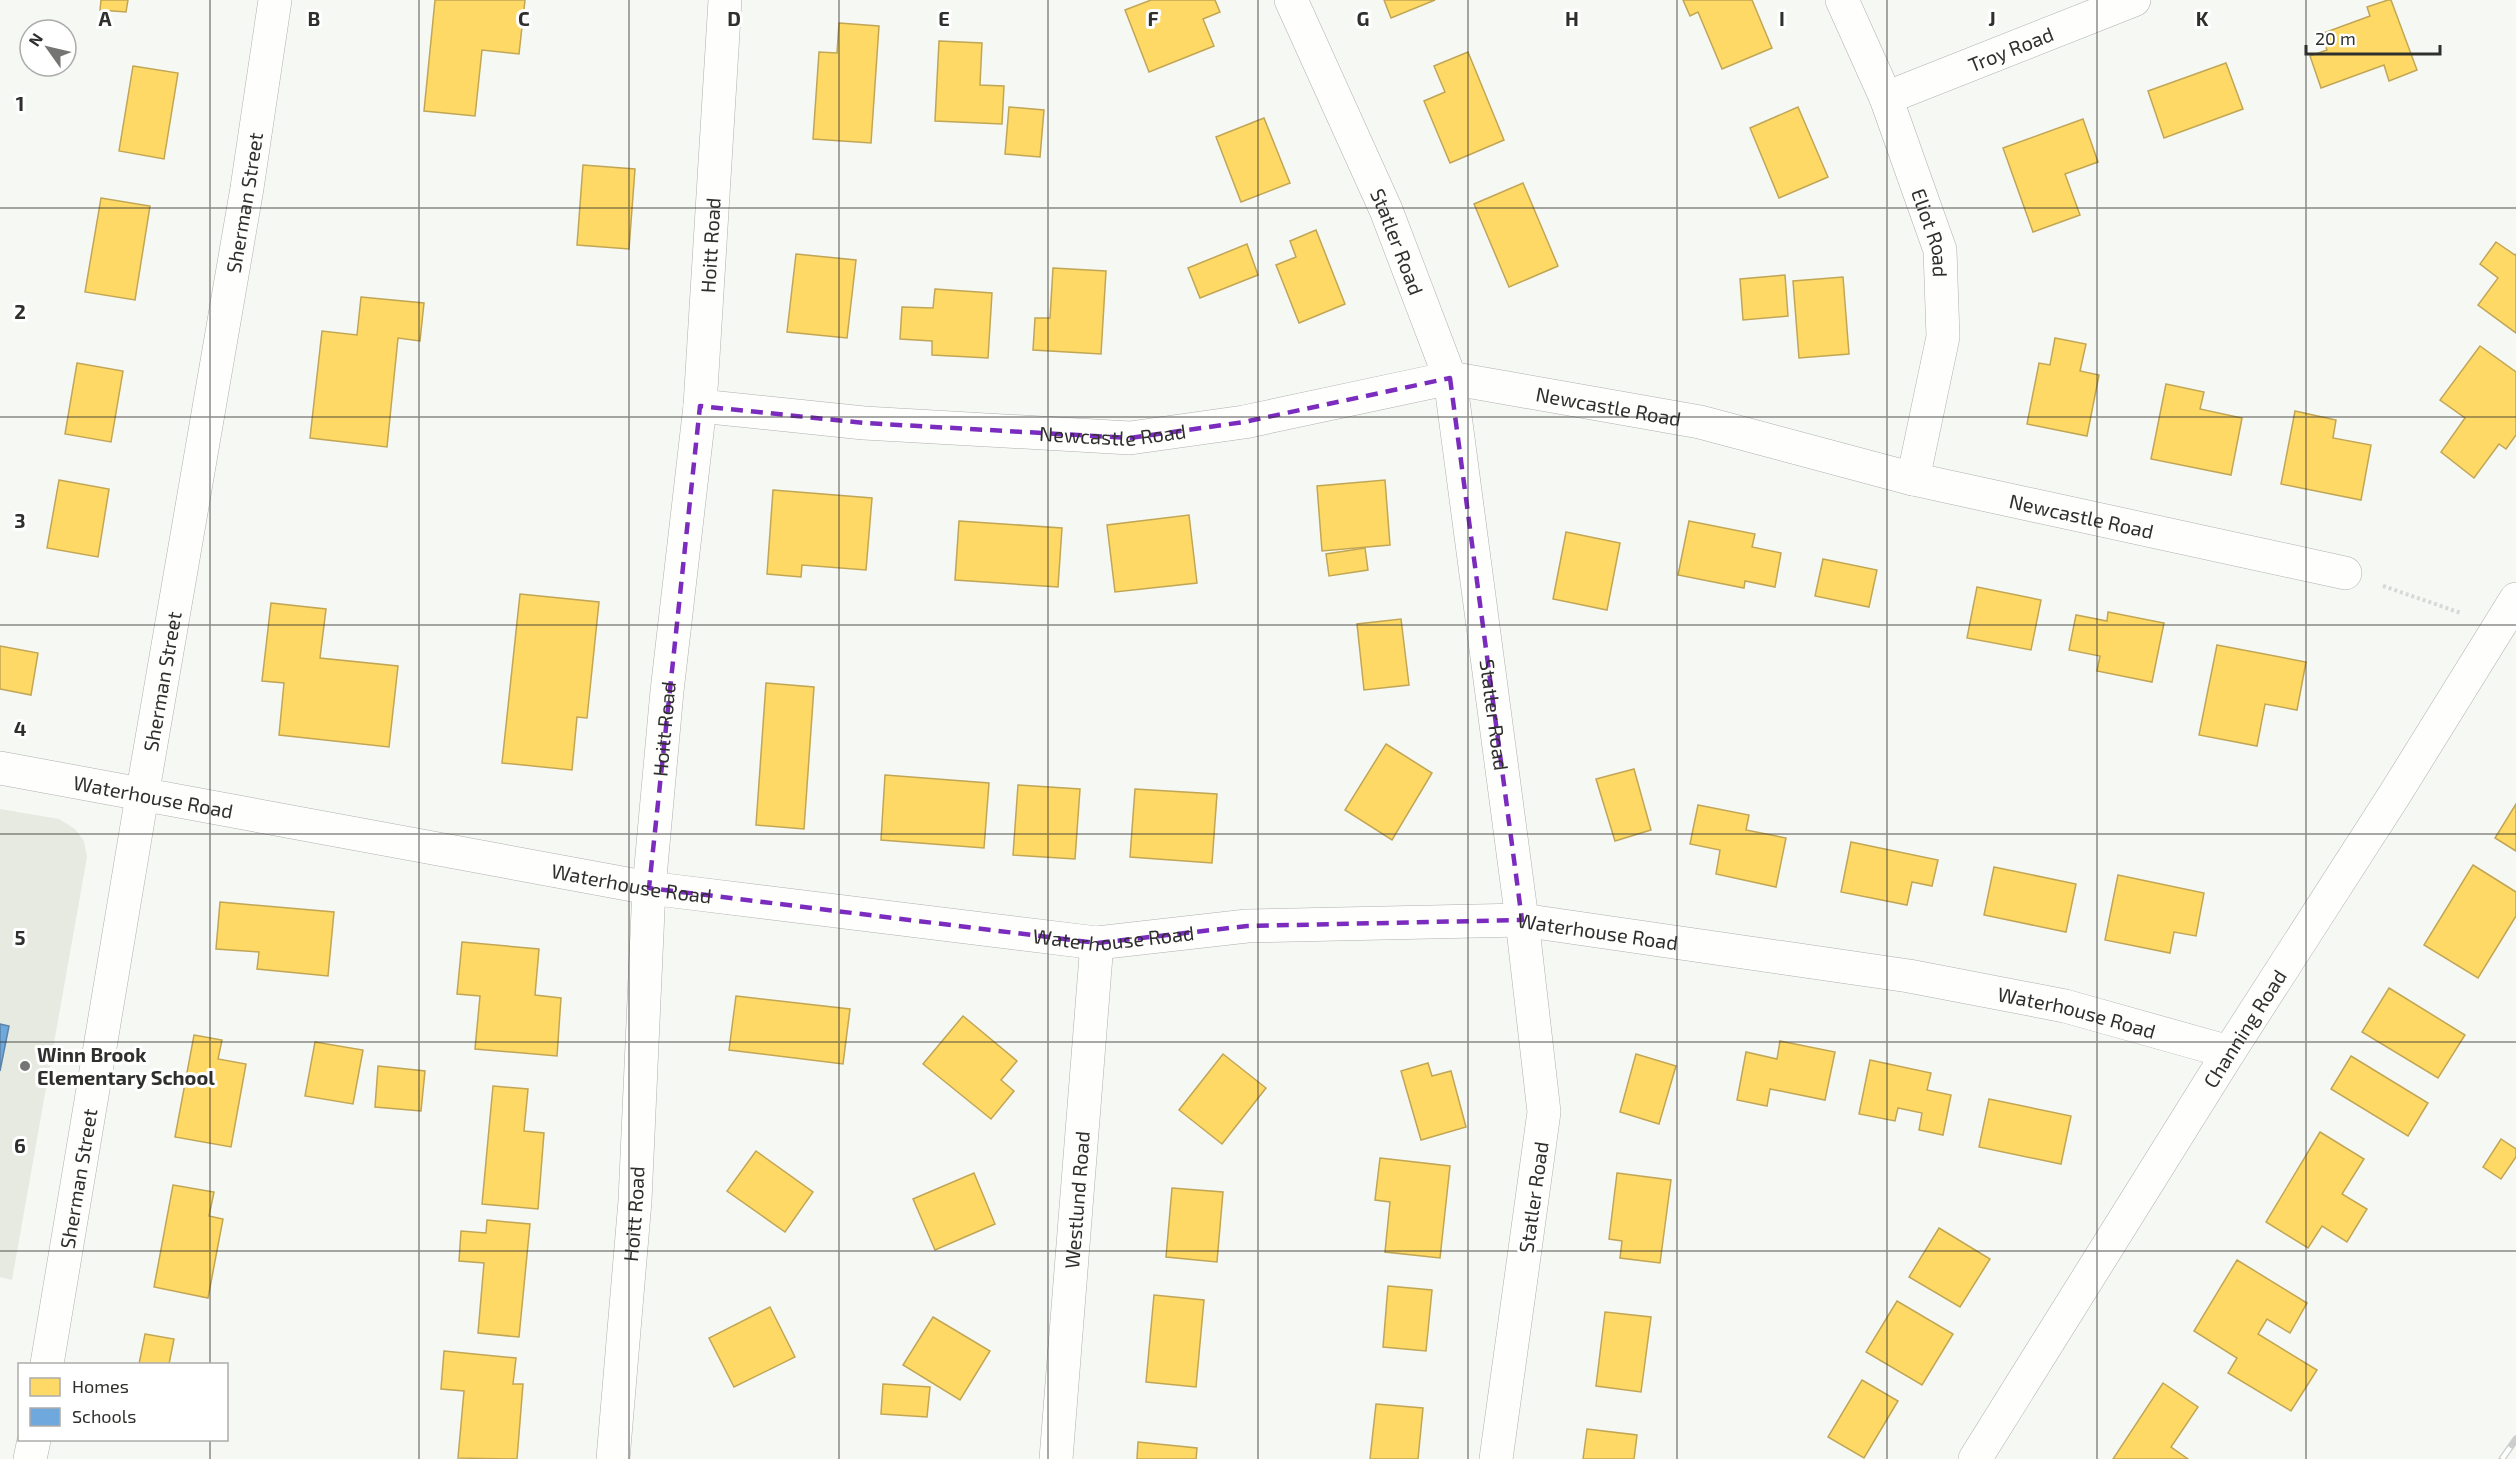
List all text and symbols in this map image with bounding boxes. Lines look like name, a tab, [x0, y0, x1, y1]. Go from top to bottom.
text: A	[98, 6, 112, 30]
text: B	[308, 6, 320, 30]
text: C	[518, 6, 530, 30]
text: D	[727, 6, 741, 30]
text: E	[938, 6, 950, 30]
text: F	[1147, 6, 1159, 30]
text: G	[1357, 6, 1369, 30]
text: H	[1565, 6, 1579, 30]
text: I	[1779, 6, 1785, 30]
text: J	[1988, 6, 1996, 30]
text: K	[2196, 6, 2209, 30]
north arrow	[18, 18, 78, 78]
scale bar	[2306, 18, 2440, 56]
street label: Troy Road	[1965, 21, 2057, 76]
text: 20 m	[2315, 27, 2356, 49]
text: N	[24, 29, 46, 49]
text: 1	[16, 91, 24, 115]
street label: Sherman Street	[221, 130, 267, 275]
street label: Statler Road	[1366, 184, 1429, 298]
street label: Eliot Road	[1907, 185, 1953, 277]
street label: Hoitt Road	[695, 197, 725, 294]
text: 2	[14, 299, 26, 323]
street label: Newcastle Road	[1534, 381, 1683, 430]
street label: Newcastle Road	[1039, 418, 1187, 451]
street label: Newcastle Road	[2007, 488, 2156, 543]
text: 3	[14, 508, 26, 532]
street label: Sherman Street	[138, 609, 186, 754]
street label: Statler Road	[1475, 658, 1514, 772]
street label: Hoitt Road	[647, 680, 680, 778]
text: 4	[14, 716, 27, 740]
street label: Waterhouse Road	[72, 770, 235, 823]
street label: Waterhouse Road	[549, 858, 713, 908]
street label: Waterhouse Road	[1516, 907, 1680, 954]
street label: Waterhouse Road	[1032, 920, 1195, 955]
text: 5	[14, 925, 26, 949]
street label: Channing Road	[2198, 965, 2291, 1092]
street label: Waterhouse Road	[1996, 981, 2158, 1043]
place label: Winn Brook Elementary School	[37, 1042, 215, 1090]
marker: Winn Brook Elementary School	[18, 1059, 32, 1073]
street label: Sherman Street	[54, 1106, 102, 1251]
street label: Westlund Road	[1059, 1130, 1094, 1270]
text: 6	[14, 1133, 26, 1157]
street label: Statler Road	[1513, 1140, 1553, 1254]
street label: Hoitt Road	[618, 1166, 649, 1263]
legend	[18, 1363, 228, 1441]
text: Homes	[72, 1375, 129, 1397]
text: Schools	[72, 1405, 136, 1427]

